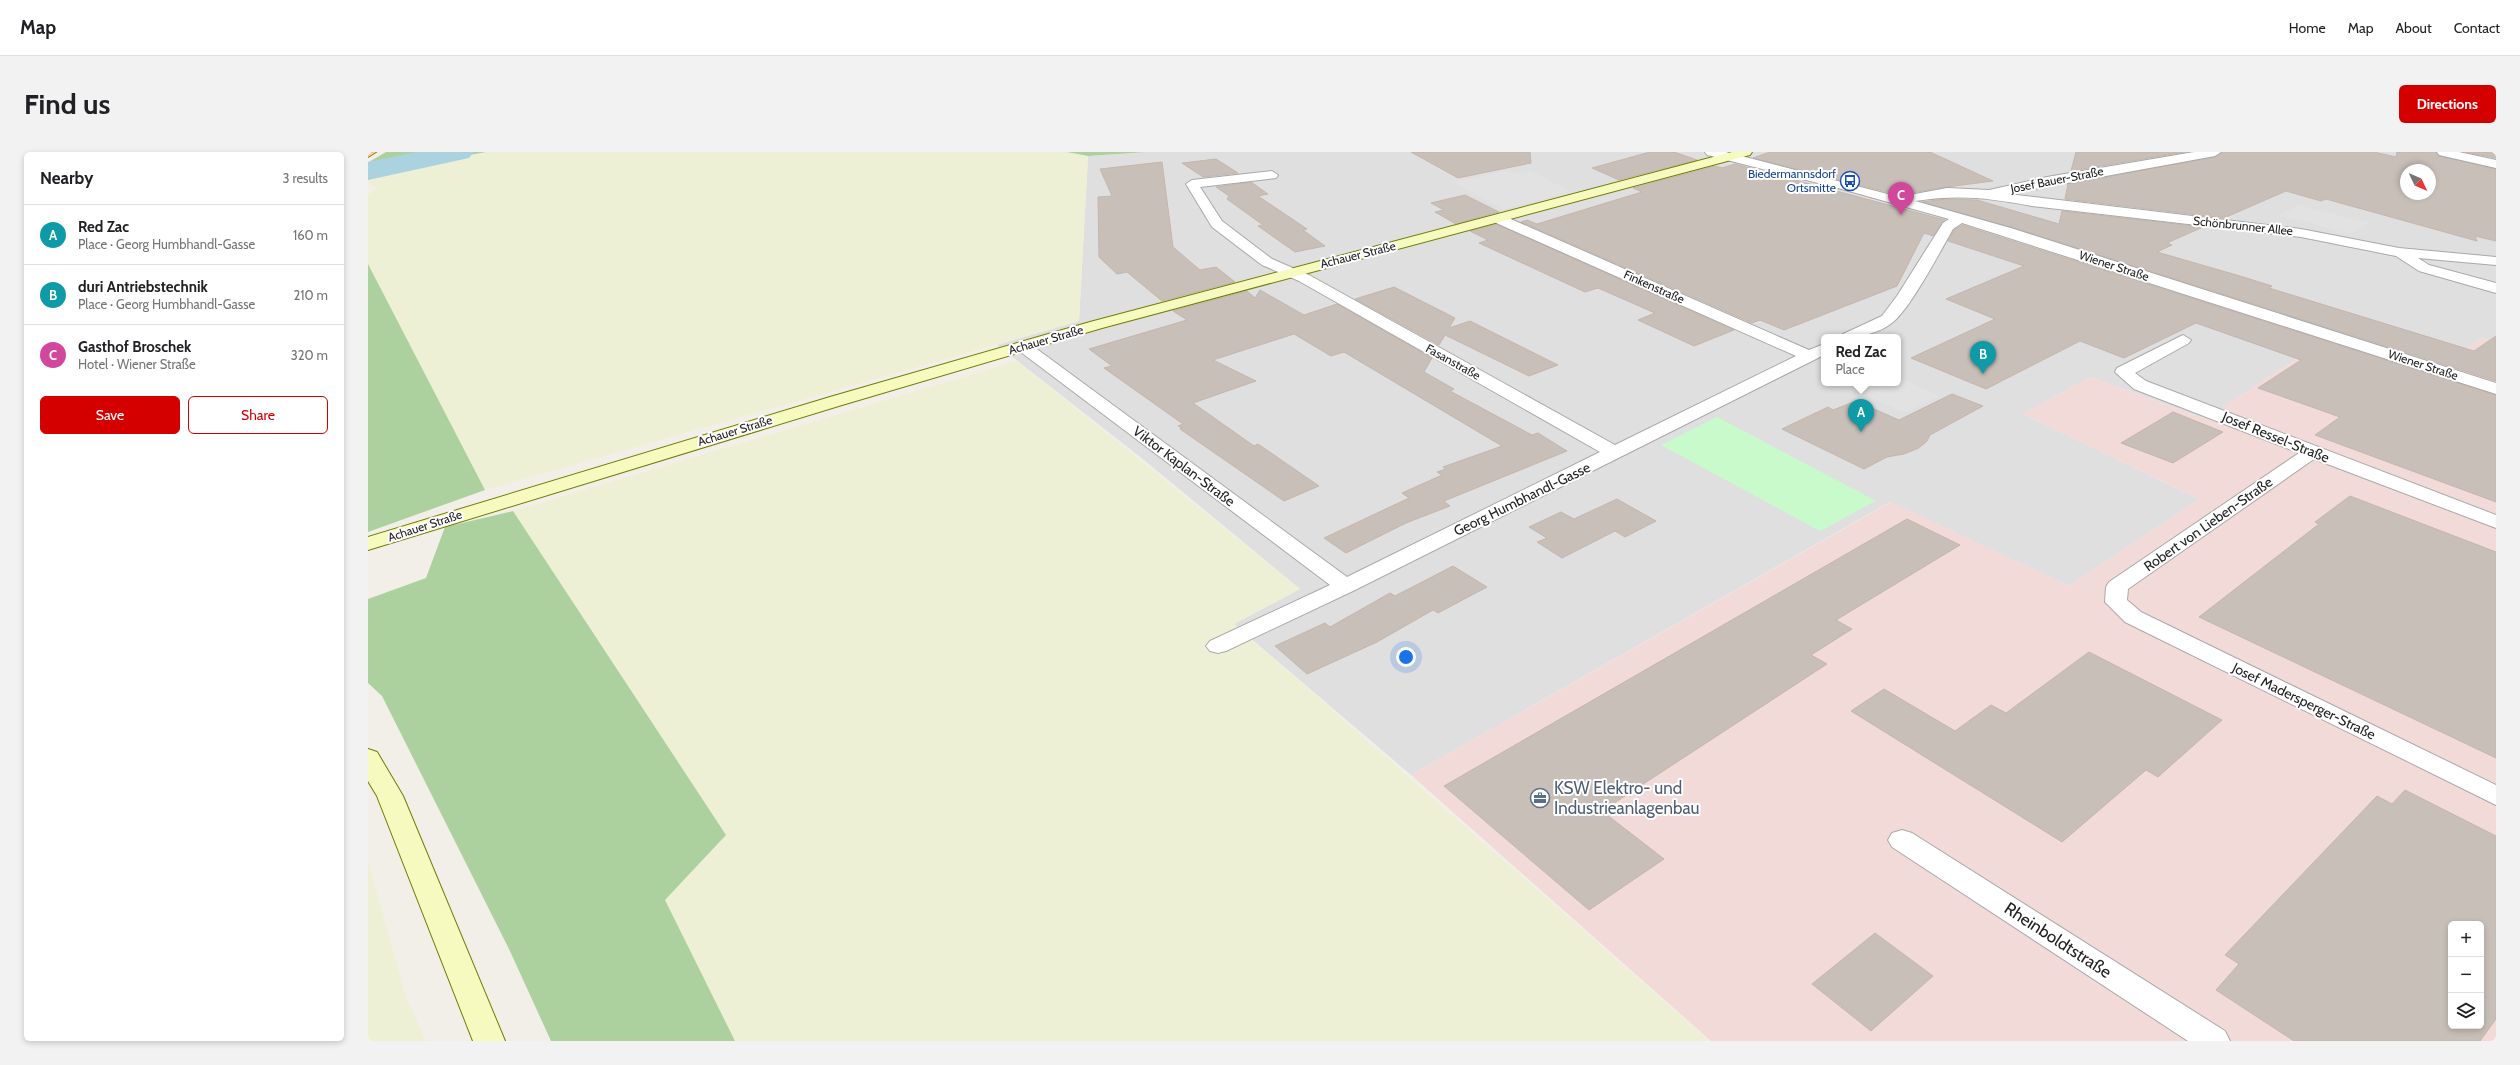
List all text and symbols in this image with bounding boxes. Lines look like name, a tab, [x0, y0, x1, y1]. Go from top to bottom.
text: Map	[20, 16, 56, 39]
text: Home	[2289, 19, 2326, 37]
text: Map	[2348, 19, 2373, 37]
text: About	[2395, 19, 2432, 37]
text: Contact	[2454, 19, 2500, 37]
button: Directions	[2399, 85, 2496, 123]
text: Find us	[24, 87, 110, 121]
street label: Josef Bauer-Straße	[2008, 163, 2105, 196]
north arrow	[2400, 164, 2436, 200]
place label: Biedermannsdorf Ortsmitte	[1748, 166, 1836, 195]
text: Nearby	[40, 168, 93, 188]
text: 3 results	[282, 170, 328, 186]
bus stop icon: Biedermannsdorf Ortsmitte	[1839, 170, 1861, 192]
pin: C	[1888, 182, 1914, 215]
street label: Schönbrunner Allee	[2192, 213, 2294, 238]
text: Red Zac	[78, 218, 129, 236]
text: A	[49, 227, 57, 243]
text: 160 m	[293, 227, 328, 243]
text: Place · Georg Humbhandl-Gasse	[78, 236, 255, 252]
street label: Achauer Straße	[1319, 238, 1397, 271]
street label: Wiener Straße	[2077, 247, 2151, 284]
street label: Finkenstraße	[1622, 266, 1687, 307]
text: duri Antriebstechnik	[78, 278, 208, 296]
text: B	[49, 287, 57, 303]
text: 210 m	[294, 287, 328, 303]
text: Place · Georg Humbhandl-Gasse	[78, 296, 255, 312]
street label: Achauer Straße	[1007, 322, 1085, 357]
popup	[1821, 334, 1901, 386]
text: Gasthof Broschek	[78, 338, 191, 356]
street label: Fasanstraße	[1423, 340, 1483, 383]
pin: B	[1970, 341, 1996, 374]
text: Red Zac	[1835, 343, 1887, 361]
street label: Wiener Straße	[2386, 346, 2460, 383]
text: C	[49, 347, 57, 363]
text: 320 m	[291, 347, 328, 363]
text: Hotel · Wiener Straße	[78, 356, 196, 372]
text: Place	[1835, 361, 1865, 377]
button: Save	[40, 396, 180, 434]
button: Share	[188, 396, 328, 434]
pin: A	[1848, 399, 1874, 432]
street label: Josef Ressel-Straße	[2219, 407, 2332, 467]
street label: Achauer Straße	[696, 412, 774, 449]
street label: Viktor Kaplan-Straße	[1129, 422, 1239, 510]
street label: Georg Humbhandl-Gasse	[1451, 458, 1593, 540]
street label: Robert von Lieben-Straße	[2140, 473, 2276, 575]
street label: Achauer Straße	[386, 506, 464, 545]
your location	[1396, 647, 1416, 667]
street label: Josef Madersperger-Straße	[2229, 658, 2379, 744]
place label: KSW Elektro- und Industrieanlagenbau	[1554, 778, 1700, 818]
office icon: KSW Elektro- und Industrieanlagenbau	[1529, 787, 1551, 809]
street label: Rheinboldtstraße	[2001, 898, 2116, 982]
map controls	[2448, 921, 2484, 1029]
button: +	[2448, 921, 2484, 957]
button: −	[2448, 957, 2484, 993]
button: layers	[2448, 993, 2484, 1029]

